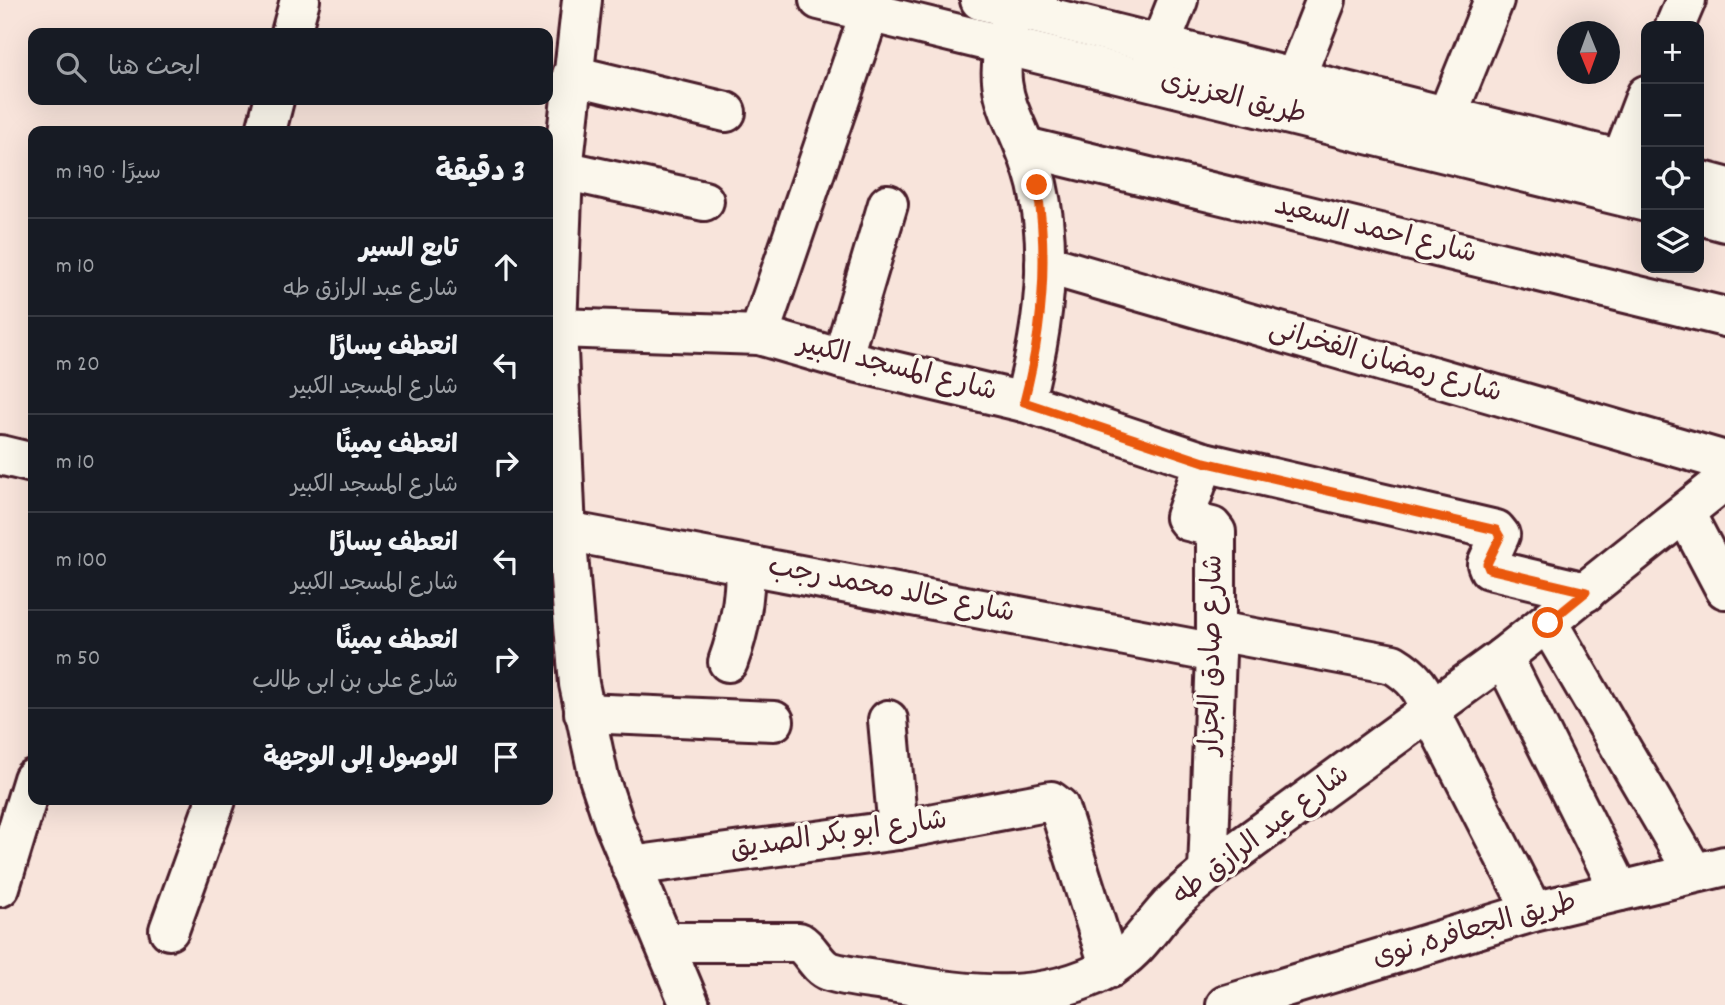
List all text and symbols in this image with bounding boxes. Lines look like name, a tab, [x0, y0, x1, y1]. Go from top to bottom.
north arrow	[1557, 21, 1620, 84]
map controls	[1641, 21, 1704, 273]
button: +	[1641, 21, 1704, 84]
search box	[28, 28, 553, 105]
icon: search	[52, 48, 90, 86]
text: ابحث هنا	[108, 50, 201, 87]
street label: طريق العزيزى	[1156, 63, 1310, 137]
button: −	[1641, 84, 1704, 147]
button: locate	[1641, 147, 1704, 210]
text: 3 دقيقة	[436, 153, 525, 196]
text: سيرًا · 190 m	[56, 157, 161, 190]
route end	[1021, 169, 1052, 200]
street label: شارع احمد السعيد	[1270, 188, 1480, 276]
button: layers	[1641, 210, 1704, 273]
text: تابع السير	[359, 232, 458, 269]
icon: ahead	[487, 248, 525, 286]
text: 10 m	[56, 251, 95, 284]
text: شارع عبد الرازق طه	[282, 274, 458, 307]
street label: شارع رمضان الفخرانى	[1264, 311, 1506, 415]
street label: شارع المسجد الكبير	[792, 326, 1000, 414]
text: انعطف يسارًا	[329, 330, 458, 367]
icon: left	[487, 346, 525, 384]
text: 20 m	[56, 349, 100, 382]
text: شارع المسجد الكبير	[291, 372, 458, 405]
text: انعطف يمينًا	[336, 428, 458, 465]
icon: right	[487, 444, 525, 482]
text: 10 m	[56, 447, 95, 480]
text: شارع المسجد الكبير	[291, 470, 458, 503]
text: انعطف يسارًا	[329, 526, 458, 563]
icon: left	[487, 542, 525, 580]
text: 100 m	[56, 545, 107, 578]
street label: شارع خالد محمد رجب	[764, 548, 1018, 636]
street label: شارع صادق الجزار	[1192, 554, 1236, 758]
text: شارع المسجد الكبير	[291, 568, 458, 601]
route start	[1532, 607, 1563, 638]
text: انعطف يمينًا	[336, 624, 458, 661]
icon: right	[487, 640, 525, 678]
text: 50 m	[56, 643, 100, 676]
text: شارع على بن ابى طالب	[252, 666, 458, 699]
icon: arrive	[487, 738, 525, 776]
text: الوصول إلى الوجهة	[263, 741, 458, 778]
street label: شارع عبد الرازق طه	[1165, 757, 1359, 917]
street label: شارع ابو بكر الصديق	[728, 802, 950, 872]
street label: طريق الجعافره, نوى	[1368, 884, 1582, 980]

